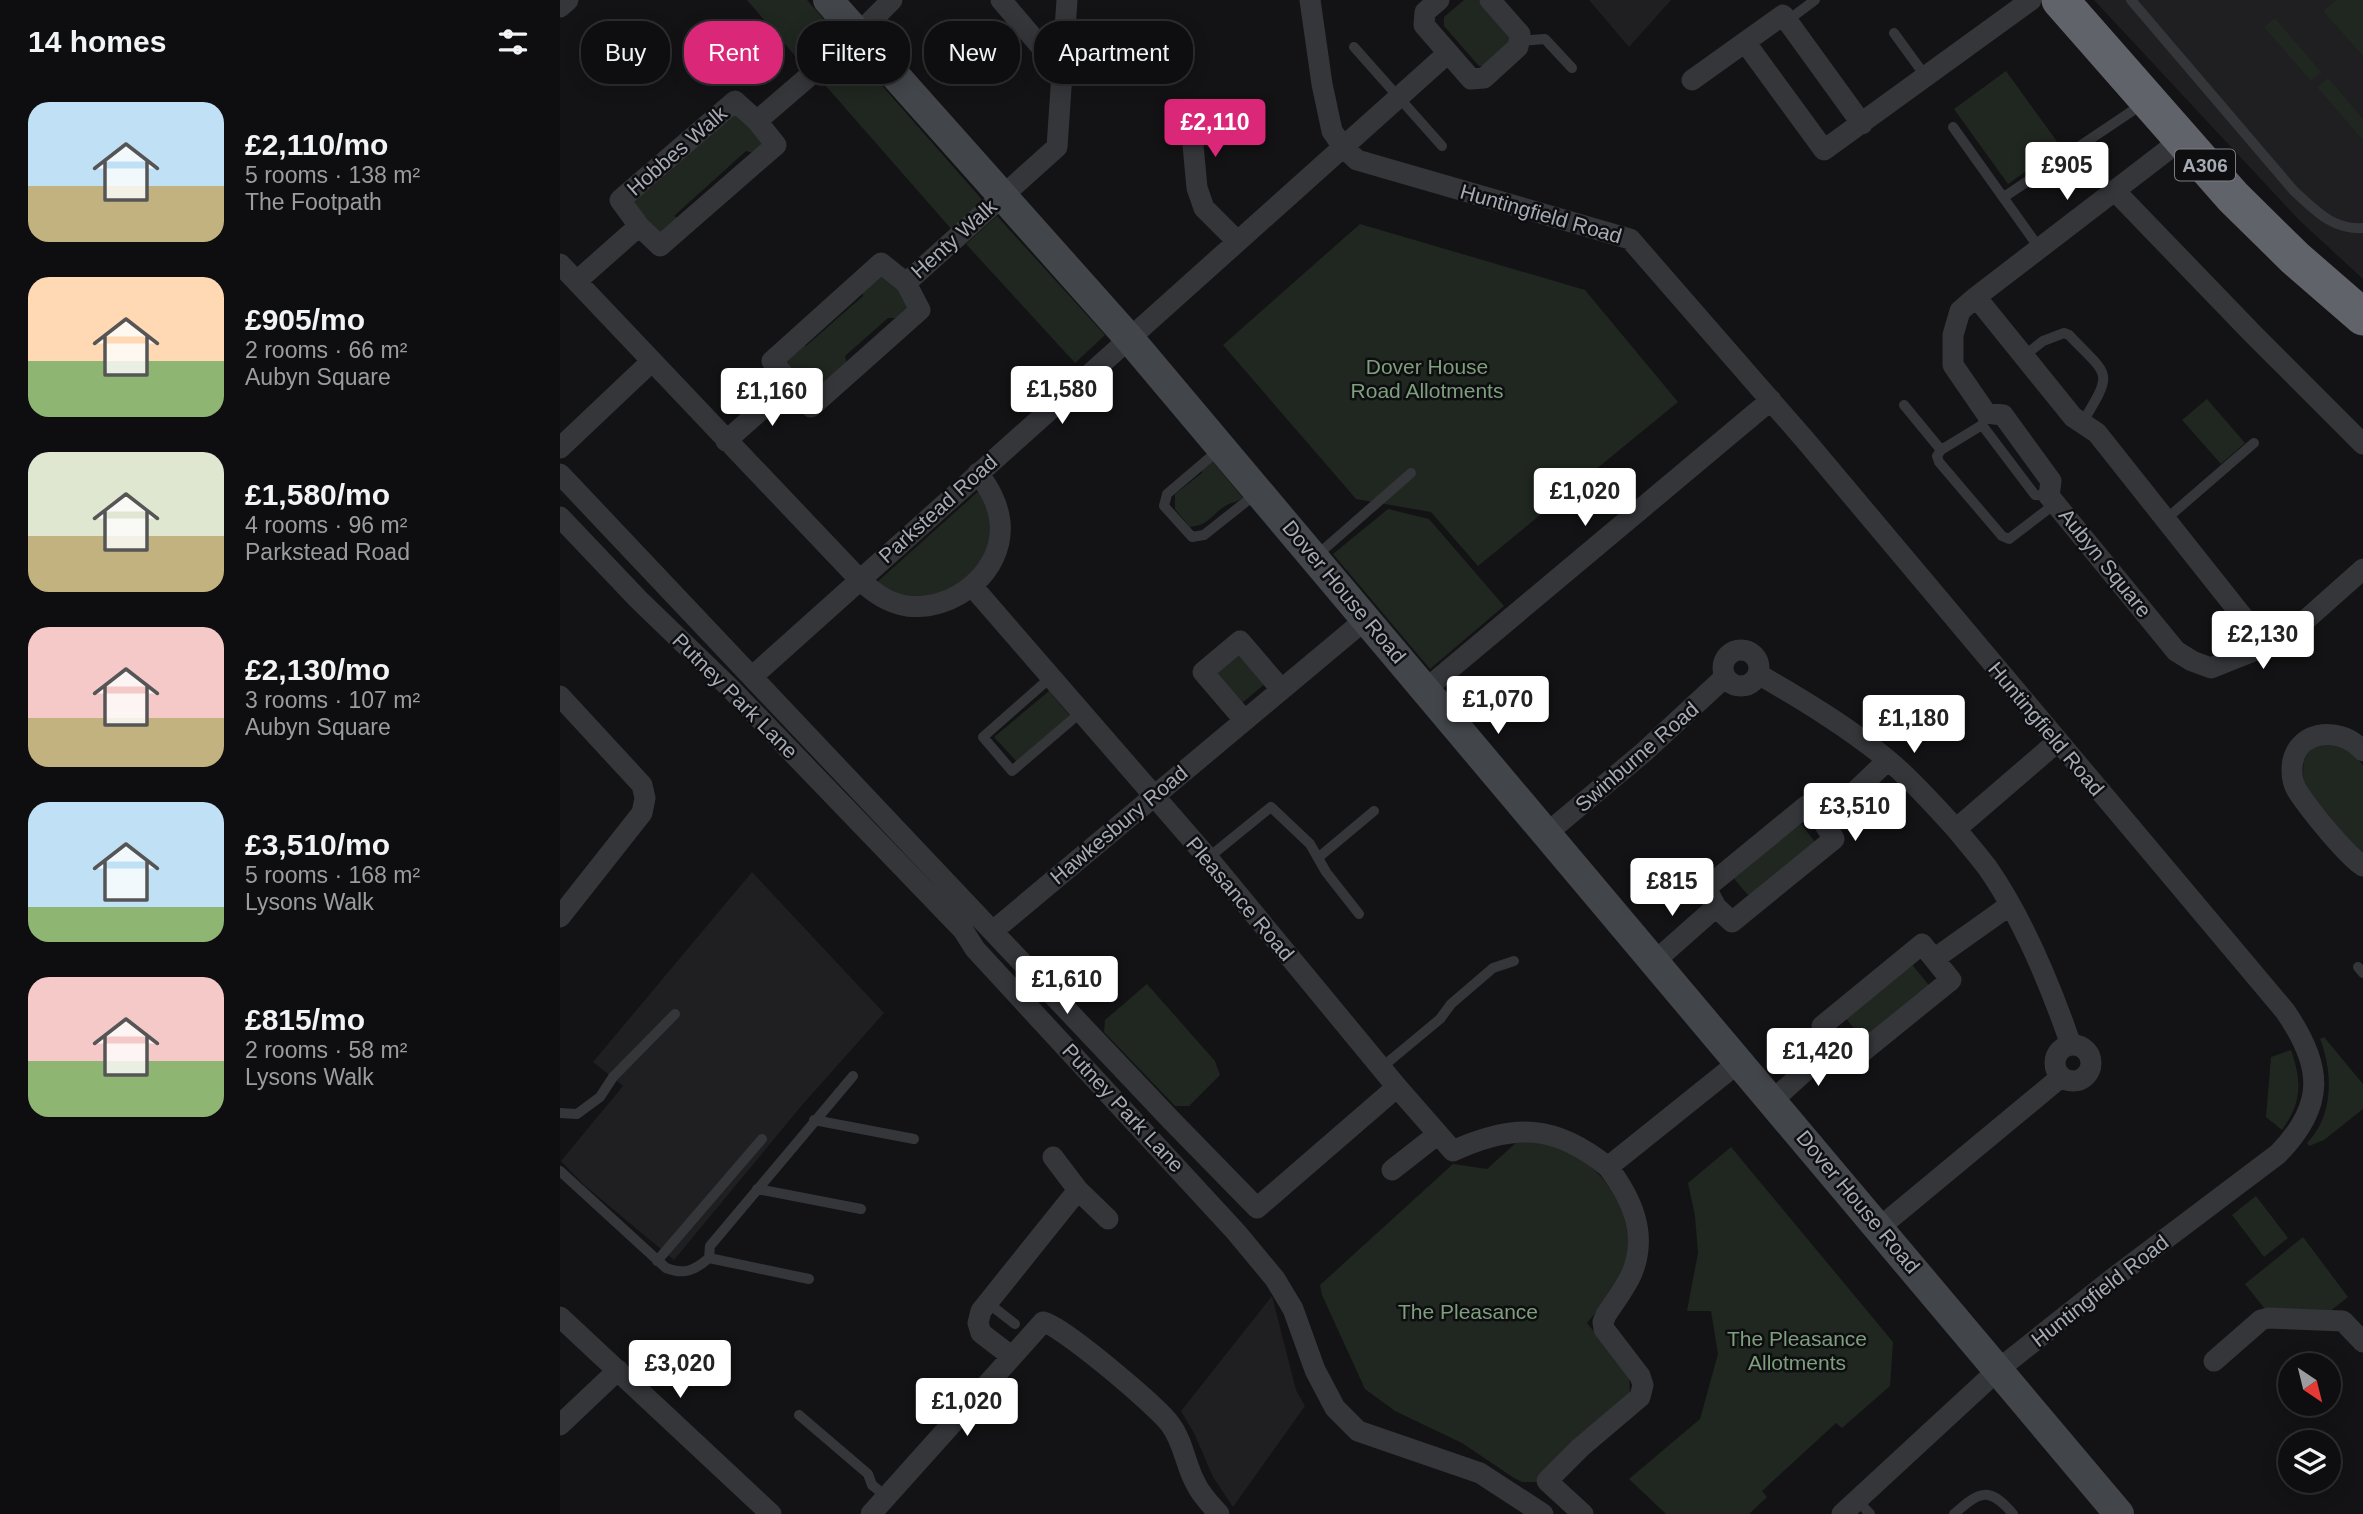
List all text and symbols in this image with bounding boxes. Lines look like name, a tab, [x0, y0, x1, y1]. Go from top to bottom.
chip: Buy	[581, 21, 670, 84]
chip: Rent	[684, 21, 783, 84]
chip: Filters	[797, 21, 910, 84]
chip: New	[924, 21, 1020, 84]
chip: Apartment	[1034, 21, 1193, 84]
icon: filters	[494, 23, 532, 61]
text: 14 homes	[28, 25, 166, 58]
pin: £2,110	[1158, 100, 1272, 159]
street label: Hobbes Walk	[622, 101, 731, 200]
text: £2,110	[1180, 109, 1250, 135]
text: £2,110/mo	[245, 128, 388, 161]
icon: home	[84, 130, 168, 214]
pin: £905	[2026, 142, 2108, 202]
road number: A306	[2175, 150, 2235, 181]
text: £905	[2041, 152, 2093, 178]
text: 5 rooms · 138 m²	[245, 162, 420, 188]
street label: Huntingfield Road	[1458, 179, 1625, 248]
text: The Footpath	[245, 189, 382, 215]
street label: Henty Walk	[906, 194, 1001, 283]
text: £905/mo	[245, 303, 365, 336]
icon: home	[84, 305, 168, 389]
text: 2 rooms · 66 m²	[245, 337, 407, 363]
park label: Dover House Road Allotments	[1351, 355, 1503, 402]
text: Aubyn Square	[245, 364, 391, 390]
pin: £1,580	[1005, 366, 1119, 426]
pin: £1,160	[715, 368, 829, 428]
text: £1,580	[1027, 376, 1097, 402]
text: £1,160	[737, 378, 807, 404]
street label: Parkstead Road	[874, 450, 1001, 568]
pin: £1,020	[1528, 468, 1642, 528]
text: £1,580/mo	[245, 478, 390, 511]
text: £1,020	[1550, 478, 1620, 504]
icon: home	[84, 480, 168, 564]
street label: Aubyn Square	[2055, 504, 2156, 622]
text: 4 rooms · 96 m²	[245, 512, 407, 538]
street label: Dover House Road	[1278, 516, 1411, 667]
text: Parkstead Road	[245, 539, 410, 565]
pin: £2,130	[2206, 612, 2320, 671]
text: £2,130	[2228, 621, 2298, 647]
street label: Putney Park Lane	[668, 628, 803, 763]
text: £2,130/mo	[245, 653, 390, 686]
icon: home	[84, 655, 168, 739]
street label: Huntingfield Road	[1984, 657, 2109, 800]
pin: £1,070	[1441, 676, 1555, 736]
text: £1,070	[1463, 686, 1533, 712]
text: 3 rooms · 107 m²	[245, 687, 420, 713]
pin: £1,180	[1857, 696, 1971, 755]
street label: Swinburne Road	[1571, 697, 1703, 816]
text: £1,180	[1879, 705, 1949, 731]
text: Aubyn Square	[245, 714, 391, 740]
street label: Hawkesbury Road	[1046, 761, 1192, 889]
pin: £3,510	[1798, 784, 1912, 843]
text: £3,510	[1820, 793, 1890, 819]
text: £3,510/mo	[245, 828, 390, 861]
icon: home	[84, 830, 168, 914]
street label: Pleasance Road	[1182, 832, 1299, 965]
pin: £815	[1631, 858, 1713, 918]
text: 5 rooms · 168 m²	[245, 862, 420, 888]
text: £815	[1646, 868, 1698, 894]
text: Lysons Walk	[245, 889, 374, 915]
pin: £1,610	[1010, 956, 1124, 1016]
text: £1,610	[1032, 966, 1102, 992]
text: £815/mo	[245, 1003, 365, 1036]
icon: home	[84, 1005, 168, 1089]
pin: £1,420	[1761, 1028, 1875, 1088]
text: 2 rooms · 58 m²	[245, 1037, 407, 1063]
text: £1,420	[1783, 1038, 1853, 1064]
street label: Putney Park Lane	[1058, 1039, 1189, 1177]
text: Lysons Walk	[245, 1064, 374, 1090]
street label: Dover House Road	[1792, 1126, 1925, 1277]
street label: Huntingfield Road	[2027, 1230, 2173, 1351]
park label: The Pleasance	[1398, 1300, 1538, 1323]
park label: The Pleasance Allotments	[1727, 1327, 1867, 1374]
pin: £3,020	[623, 1340, 737, 1400]
text: £3,020	[645, 1350, 715, 1376]
north arrow	[2278, 1353, 2342, 1416]
map controls	[2278, 1353, 2341, 1493]
pin: £1,020	[910, 1378, 1024, 1438]
text: £1,020	[932, 1388, 1002, 1414]
button: layers	[2278, 1430, 2341, 1493]

